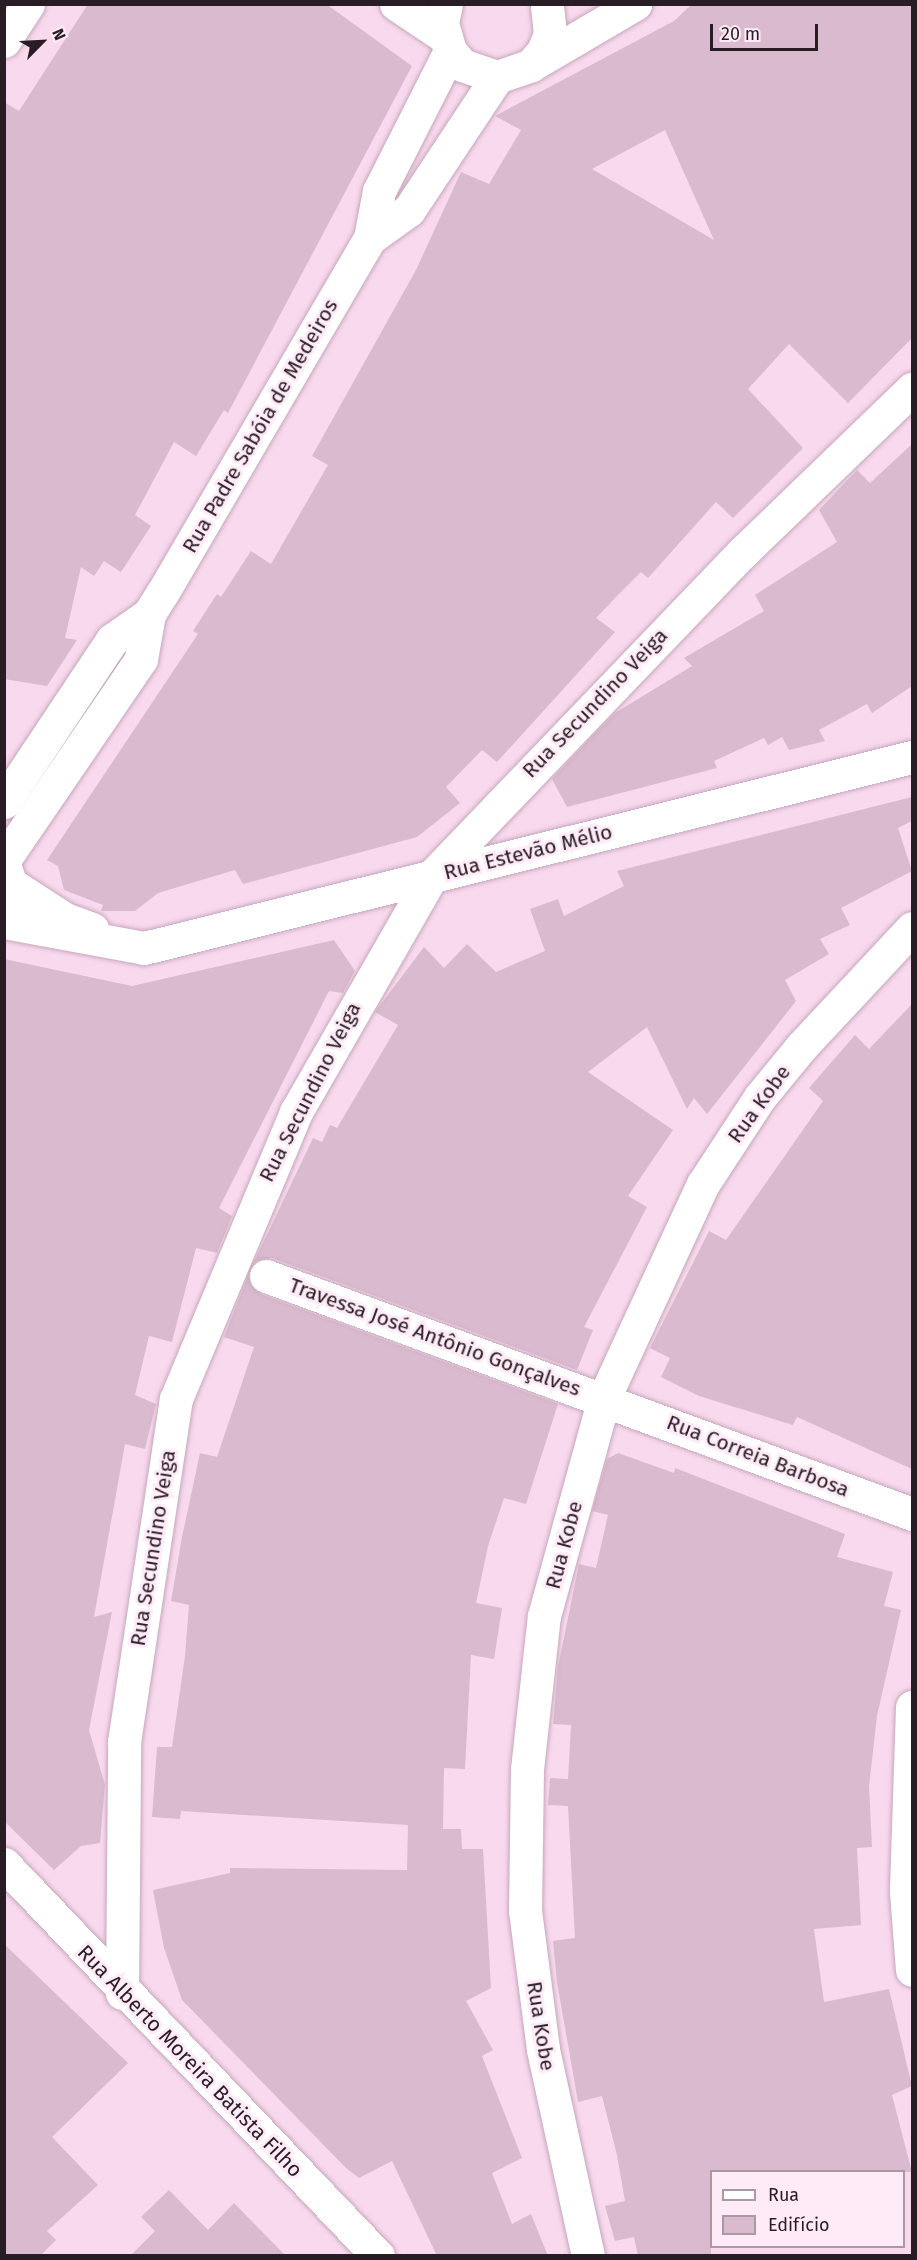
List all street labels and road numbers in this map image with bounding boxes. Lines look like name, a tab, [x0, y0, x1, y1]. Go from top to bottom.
street label: Rua Padre Sabóia de Medeiros	[177, 295, 343, 557]
street label: Rua Secundino Veiga	[517, 623, 673, 783]
street label: Rua Estevão Mélio	[441, 819, 615, 885]
street label: Rua Secundino Veiga	[254, 998, 366, 1186]
street label: Rua Kobe	[722, 1060, 796, 1148]
street label: Travessa José Antônio Gonçalves	[286, 1272, 584, 1402]
street label: Rua Correia Barbosa	[663, 1410, 853, 1502]
street label: Rua Secundino Veiga	[125, 1448, 181, 1648]
street label: Rua Kobe	[540, 1498, 588, 1592]
street label: Rua Alberto Moreira Batista Filho	[72, 1940, 308, 2182]
street label: Rua Kobe	[522, 1979, 560, 2073]

